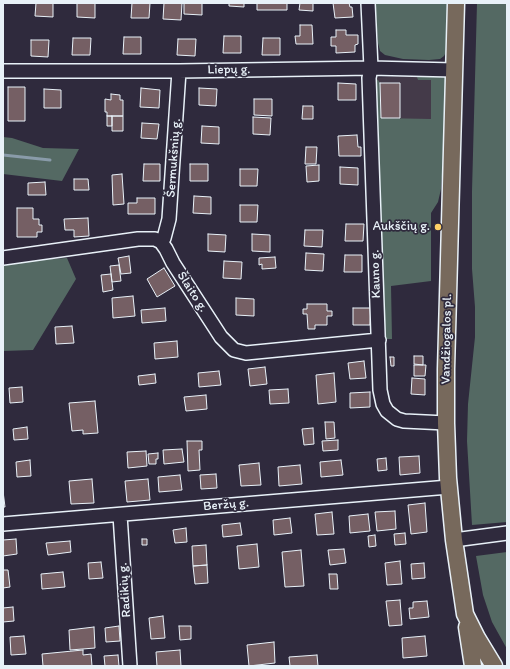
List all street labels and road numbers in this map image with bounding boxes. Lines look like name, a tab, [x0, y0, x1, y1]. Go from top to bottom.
street label: Liepų g.	[207, 62, 251, 78]
street label: Šermukšnių g.	[163, 118, 185, 198]
street label: Kauno g.	[367, 249, 385, 299]
street label: Šlaito g.	[173, 269, 211, 315]
street label: Vandžiogalos pl.	[438, 294, 456, 384]
street label: Beržų g.	[203, 495, 249, 515]
street label: Radikių g.	[115, 562, 135, 618]

